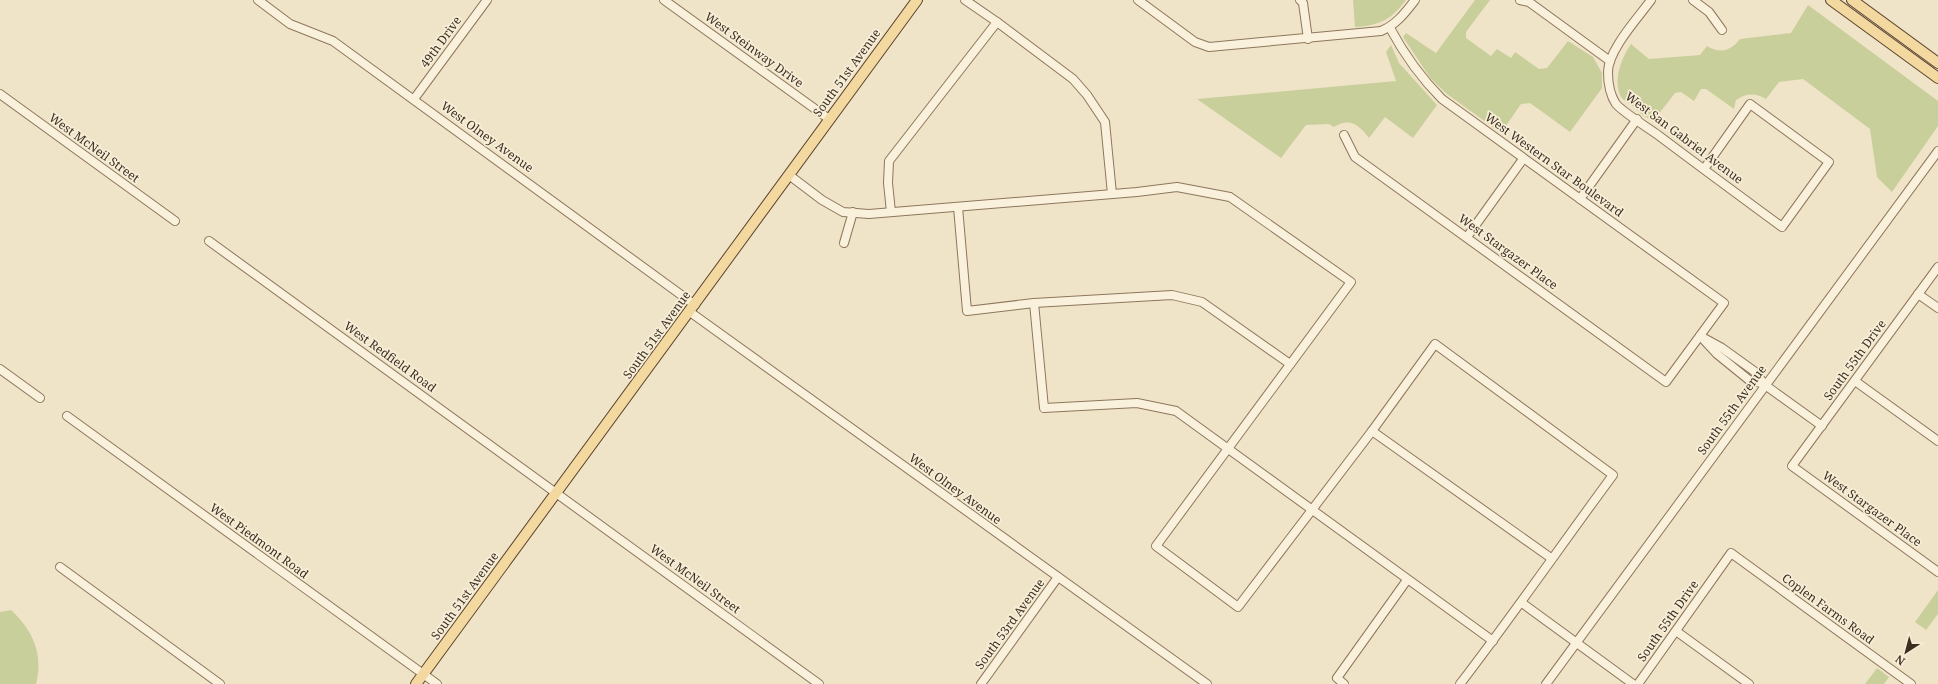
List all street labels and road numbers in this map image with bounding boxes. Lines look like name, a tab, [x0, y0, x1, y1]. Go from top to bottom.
street label: West Steinway Drive	[702, 8, 807, 91]
street label: 49th Drive	[416, 12, 465, 71]
street label: South 51st Avenue	[809, 25, 884, 120]
street label: West San Gabriel Avenue	[1622, 88, 1747, 188]
street label: West Olney Avenue	[438, 97, 537, 176]
street label: West McNeil Street	[46, 109, 143, 186]
street label: West Western Star Boulevard	[1482, 109, 1628, 221]
street label: West Stargazer Place	[1455, 210, 1561, 293]
street label: South 51st Avenue	[619, 287, 694, 382]
street label: South 55th Drive	[1820, 316, 1890, 404]
street label: West Redfield Road	[341, 317, 440, 396]
street label: South 55th Avenue	[1693, 361, 1770, 458]
street label: West Olney Avenue	[906, 449, 1005, 528]
street label: West Stargazer Place	[1819, 467, 1925, 550]
street label: West Piedmont Road	[206, 499, 313, 583]
street label: West McNeil Street	[647, 540, 744, 617]
street label: South 51st Avenue	[427, 548, 502, 643]
street label: Coplen Farms Road	[1779, 569, 1878, 648]
street label: South 53rd Avenue	[971, 575, 1048, 673]
street label: South 55th Drive	[1633, 577, 1702, 665]

